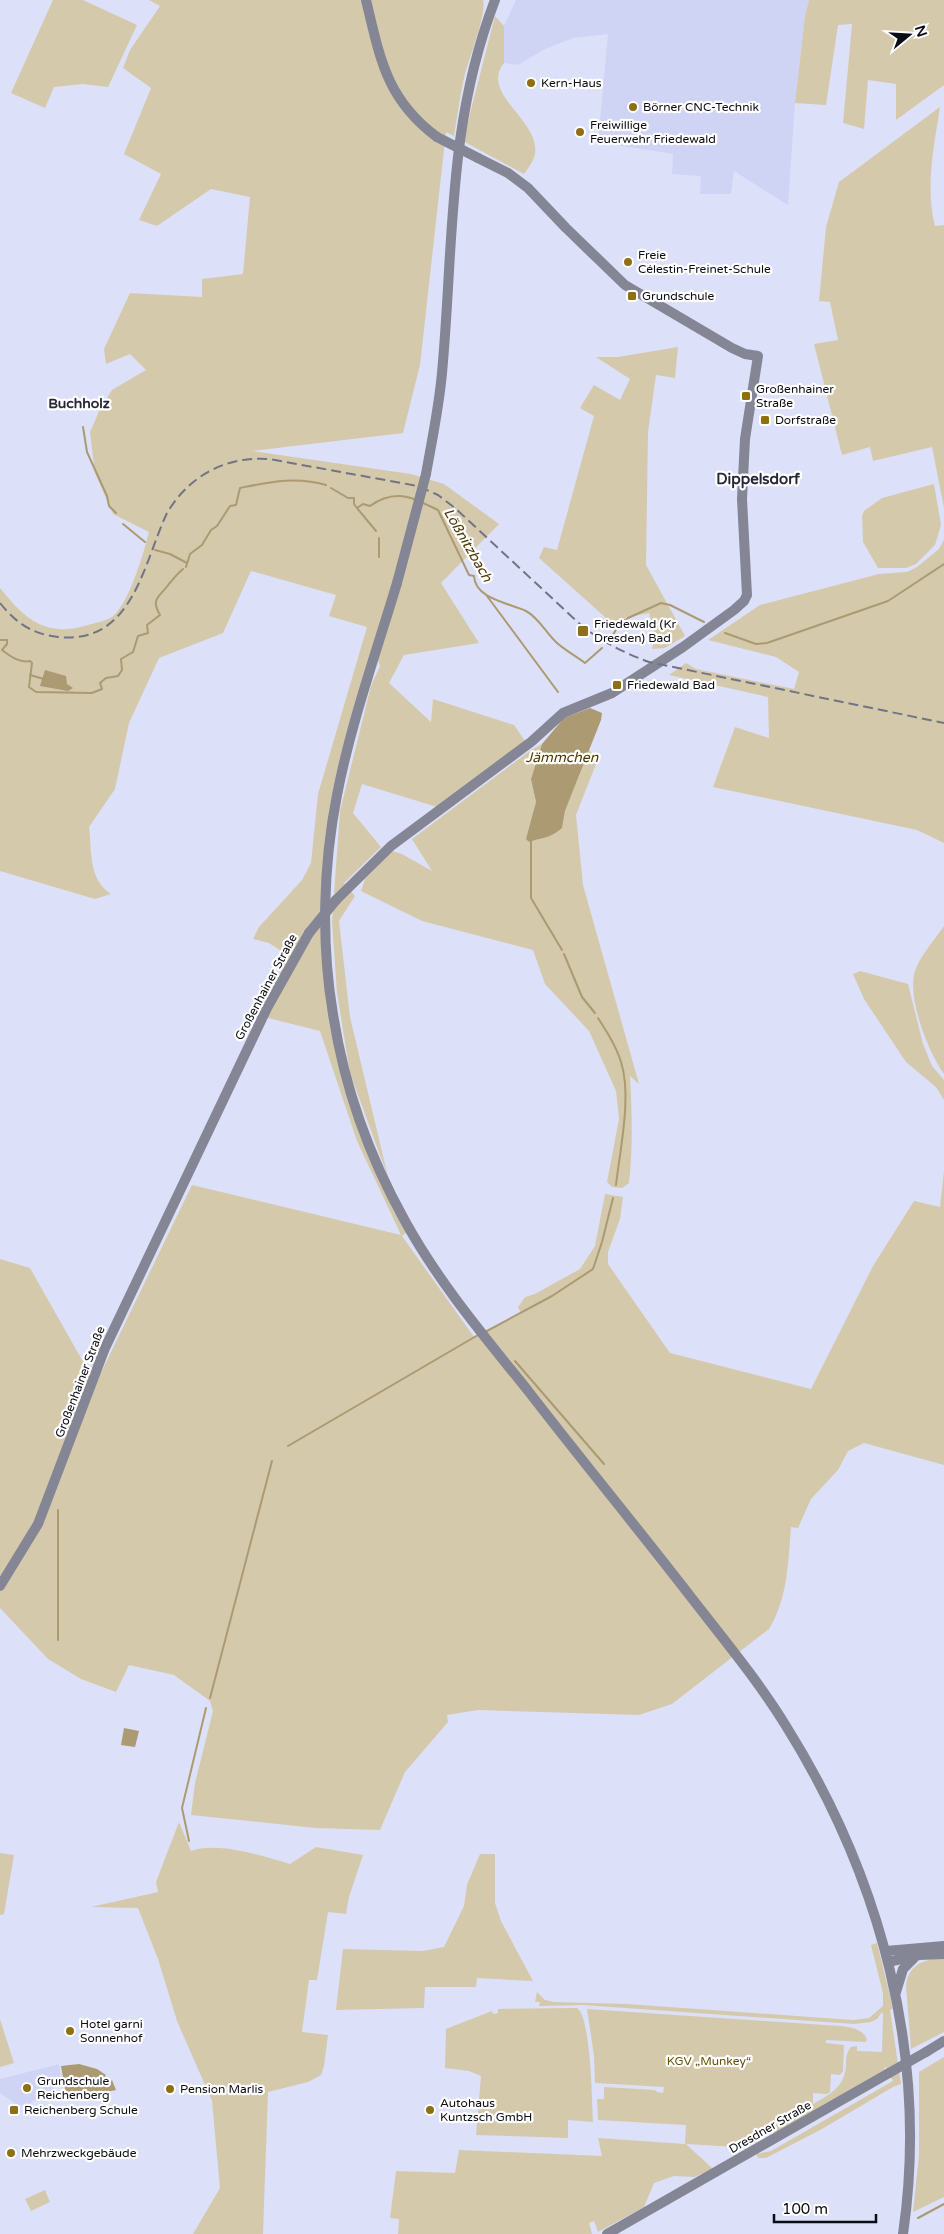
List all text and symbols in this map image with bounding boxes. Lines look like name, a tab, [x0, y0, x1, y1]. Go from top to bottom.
north arrow	[884, 10, 934, 60]
text: N	[911, 23, 931, 39]
place label: Kern-Haus	[541, 76, 602, 90]
marker: Kern-Haus	[525, 77, 537, 89]
place label: Börner CNC-Technik	[643, 100, 759, 114]
marker: Börner CNC-Technik	[627, 101, 639, 113]
place label: Freiwillige Feuerwehr Friedewald	[590, 118, 716, 146]
marker: Freiwillige Feuerwehr Friedewald	[574, 126, 586, 138]
place label: Freie Célestin-Freinet-Schule	[638, 248, 771, 276]
marker: Freie Célestin-Freinet-Schule	[622, 256, 634, 268]
place label: Grundschule	[642, 289, 715, 303]
marker: Grundschule	[626, 290, 638, 302]
place label: Großenhainer Straße	[756, 382, 834, 410]
marker: Großenhainer Straße	[740, 390, 752, 402]
district label: Buchholz	[48, 395, 110, 412]
place label: Dorfstraße	[775, 413, 836, 427]
marker: Dorfstraße	[759, 414, 771, 426]
district label: Dippelsdorf	[716, 470, 800, 489]
water label: Lößnitzbach	[440, 505, 496, 585]
place label: Friedewald (Kr Dresden) Bad	[594, 617, 676, 645]
marker: Friedewald (Kr Dresden) Bad	[576, 624, 590, 638]
place label: Friedewald Bad	[627, 678, 715, 692]
marker: Friedewald Bad	[611, 679, 623, 691]
water label: Jämmchen	[526, 749, 599, 766]
street label: Großenhainer Straße	[232, 931, 300, 1042]
street label: Großenhainer Straße	[52, 1324, 108, 1440]
place label: Hotel garni Sonnenhof	[80, 2017, 143, 2045]
marker: Hotel garni Sonnenhof	[64, 2025, 76, 2037]
park label: KGV „Munkey“	[667, 2054, 751, 2068]
place label: Grundschule Reichenberg	[37, 2074, 110, 2102]
marker: Grundschule Reichenberg	[21, 2082, 33, 2094]
place label: Pension Marlis	[180, 2082, 263, 2096]
marker: Pension Marlis	[164, 2083, 176, 2095]
place label: Autohaus Kuntzsch GmbH	[440, 2096, 532, 2124]
street label: Dresdner Straße	[726, 2098, 814, 2156]
place label: Reichenberg Schule	[24, 2103, 138, 2117]
marker: Reichenberg Schule	[8, 2104, 20, 2116]
marker: Autohaus Kuntzsch GmbH	[424, 2104, 436, 2116]
place label: Mehrzweckgebäude	[21, 2146, 137, 2160]
marker: Mehrzweckgebäude	[5, 2147, 17, 2159]
scale bar	[774, 2192, 876, 2224]
text: 100 m	[782, 2200, 828, 2218]

